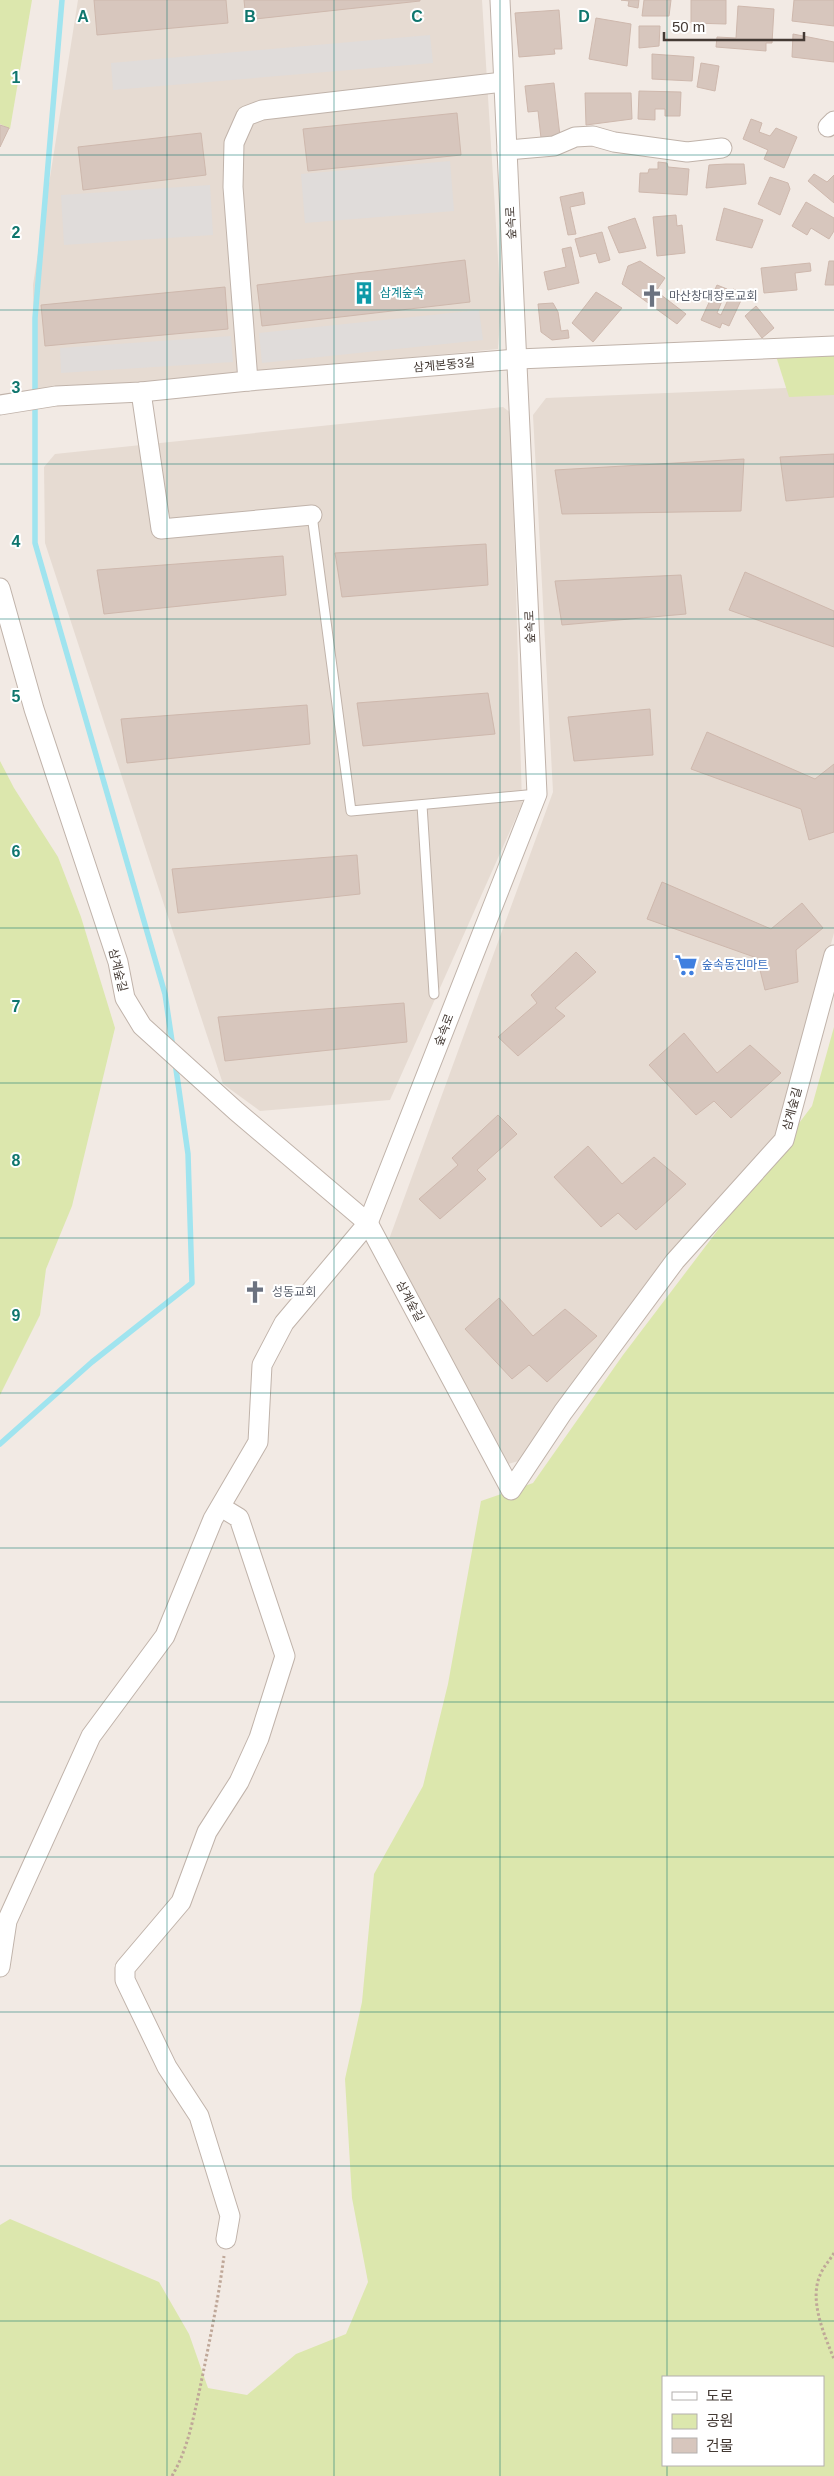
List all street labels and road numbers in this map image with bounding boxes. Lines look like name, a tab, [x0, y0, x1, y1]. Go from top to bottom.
street label: 숲속로	[503, 206, 519, 240]
street label: 삼계본동3길	[413, 355, 475, 375]
street label: 숲속로	[522, 610, 538, 644]
street label: 삼계숲길	[106, 947, 130, 993]
street label: 숲속로	[432, 1012, 456, 1048]
street label: 삼계숲길	[780, 1086, 804, 1132]
street label: 삼계숲길	[393, 1278, 427, 1324]

